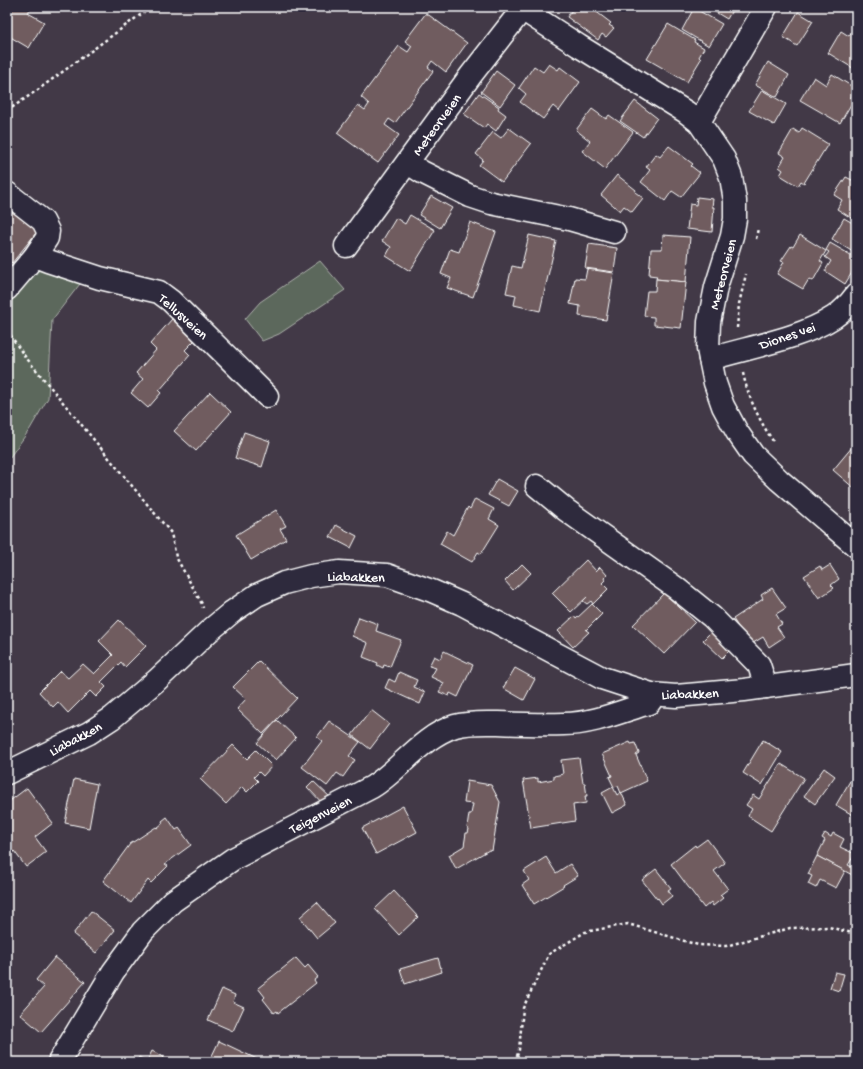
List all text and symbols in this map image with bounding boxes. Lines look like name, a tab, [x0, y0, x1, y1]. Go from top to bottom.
street label: Meteorveien	[410, 91, 466, 160]
street label: Meteorveien	[707, 237, 742, 312]
street label: Tellusveien	[153, 291, 211, 345]
street label: Diones vei	[757, 320, 818, 355]
street label: Liabakken	[327, 569, 385, 588]
street label: Liabakken	[661, 686, 719, 705]
street label: Liabakken	[47, 719, 106, 761]
street label: Teigenveien	[286, 793, 356, 840]

